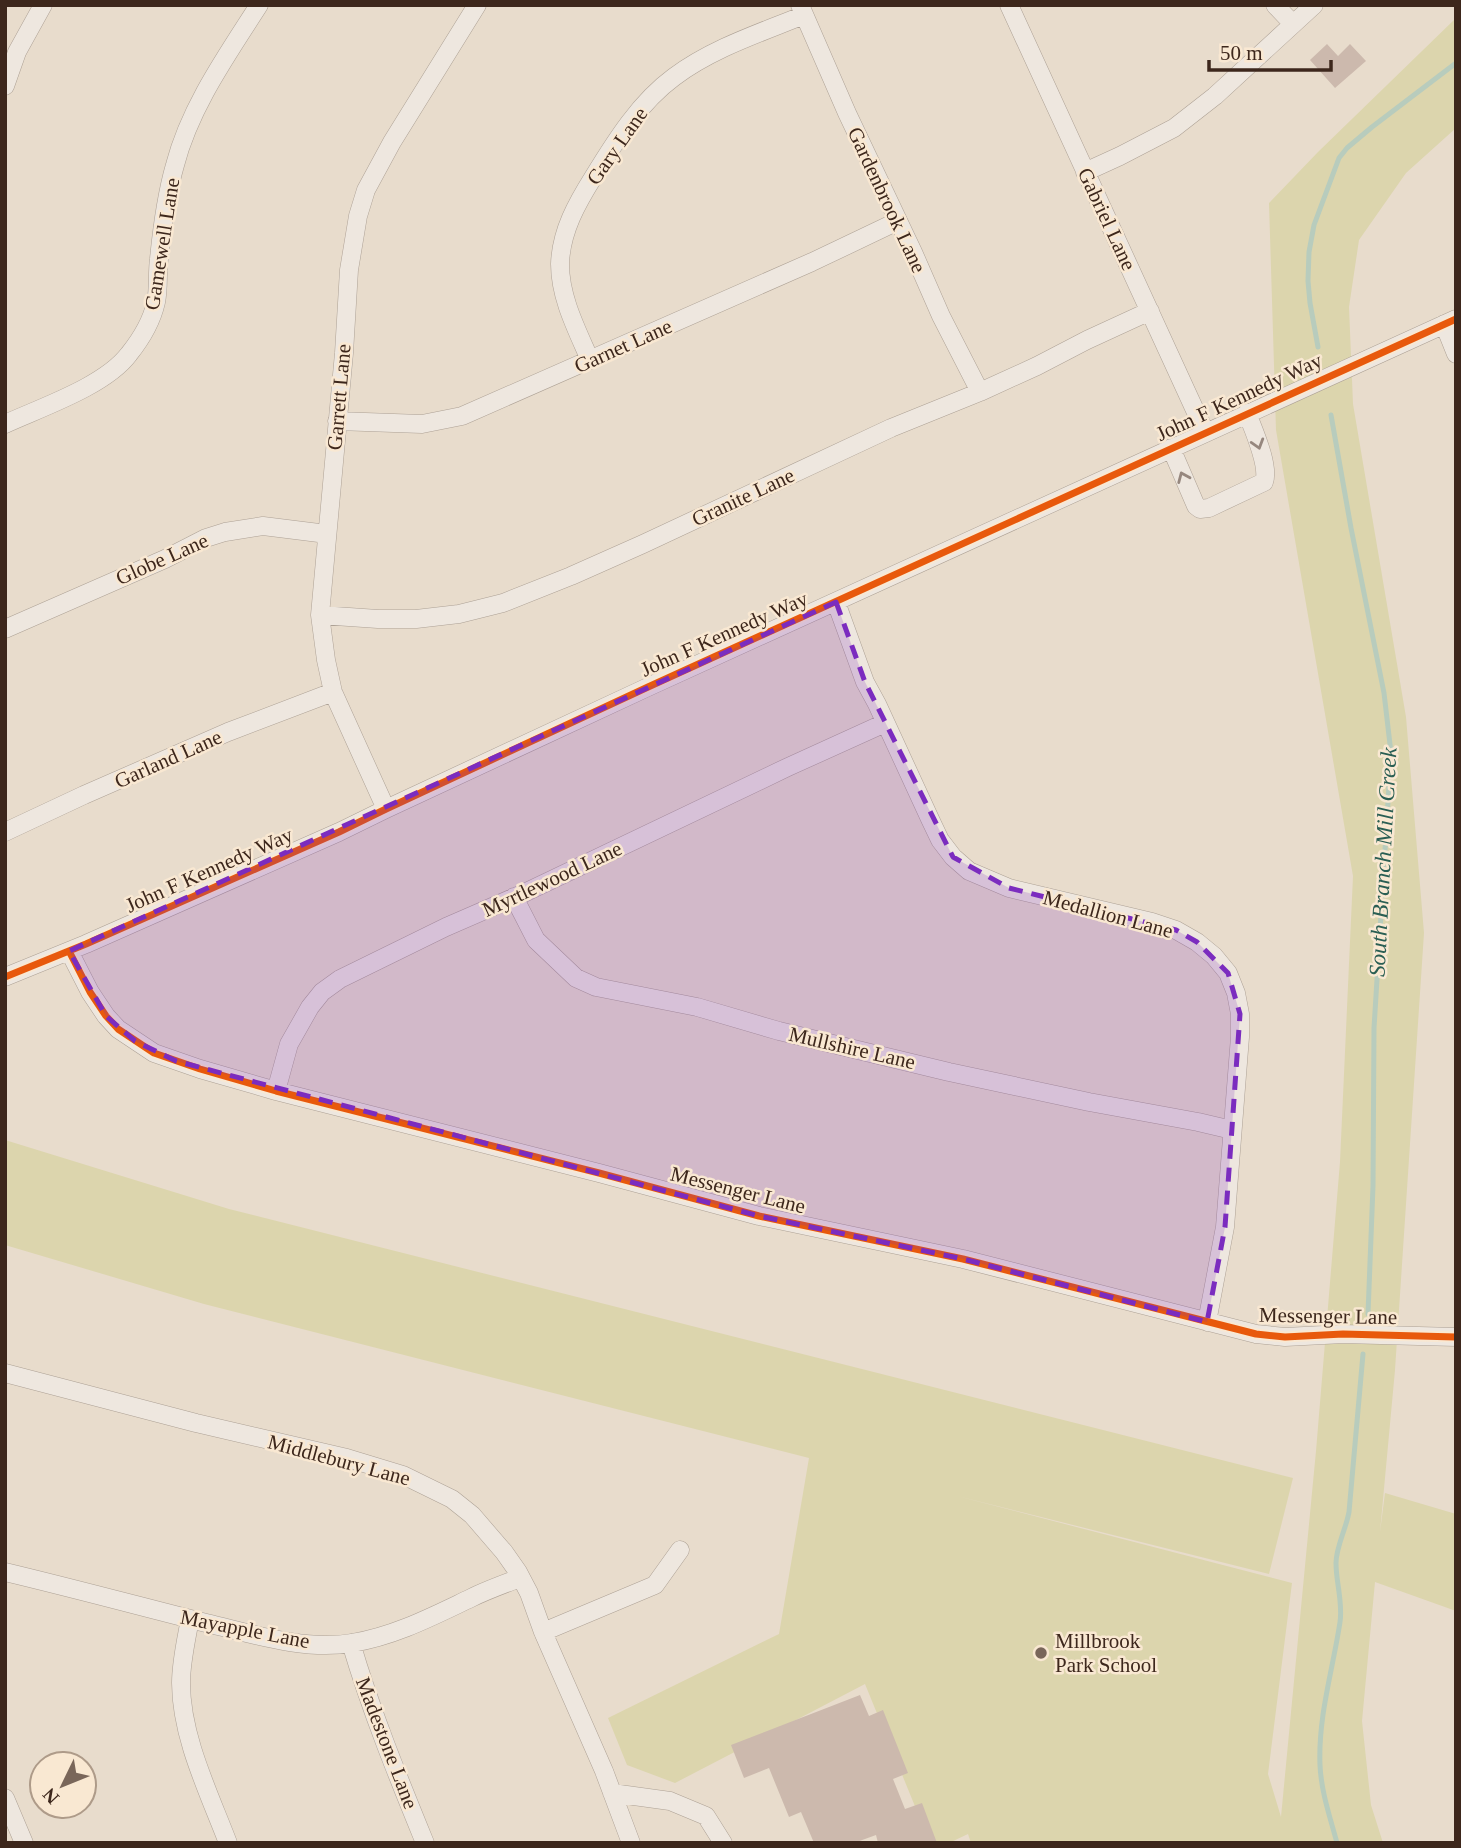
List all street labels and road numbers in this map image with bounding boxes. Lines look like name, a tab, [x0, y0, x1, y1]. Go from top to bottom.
street label: Gary Lane	[582, 103, 652, 189]
street label: Gardenbrook Lane	[843, 123, 931, 277]
street label: Gabriel Lane	[1073, 164, 1141, 274]
street label: Gamewell Lane	[140, 176, 184, 312]
street label: Garnet Lane	[570, 314, 676, 378]
street label: Garrett Lane	[322, 343, 356, 451]
street label: John F Kennedy Way	[1152, 348, 1326, 446]
street label: Granite Lane	[688, 463, 798, 531]
street label: Globe Lane	[112, 528, 212, 590]
street label: John F Kennedy Way	[637, 586, 812, 682]
street label: Garland Lane	[111, 725, 225, 793]
street label: John F Kennedy Way	[122, 822, 297, 918]
street label: Myrtlewood Lane	[478, 836, 626, 922]
street label: Medallion Lane	[1040, 885, 1176, 943]
street label: Mullshire Lane	[787, 1022, 917, 1074]
street label: Messenger Lane	[668, 1162, 808, 1218]
street label: Messenger Lane	[1259, 1303, 1397, 1329]
street label: Middlebury Lane	[265, 1429, 413, 1491]
street label: Mayapple Lane	[178, 1605, 312, 1653]
street label: Madestone Lane	[351, 1674, 423, 1812]

